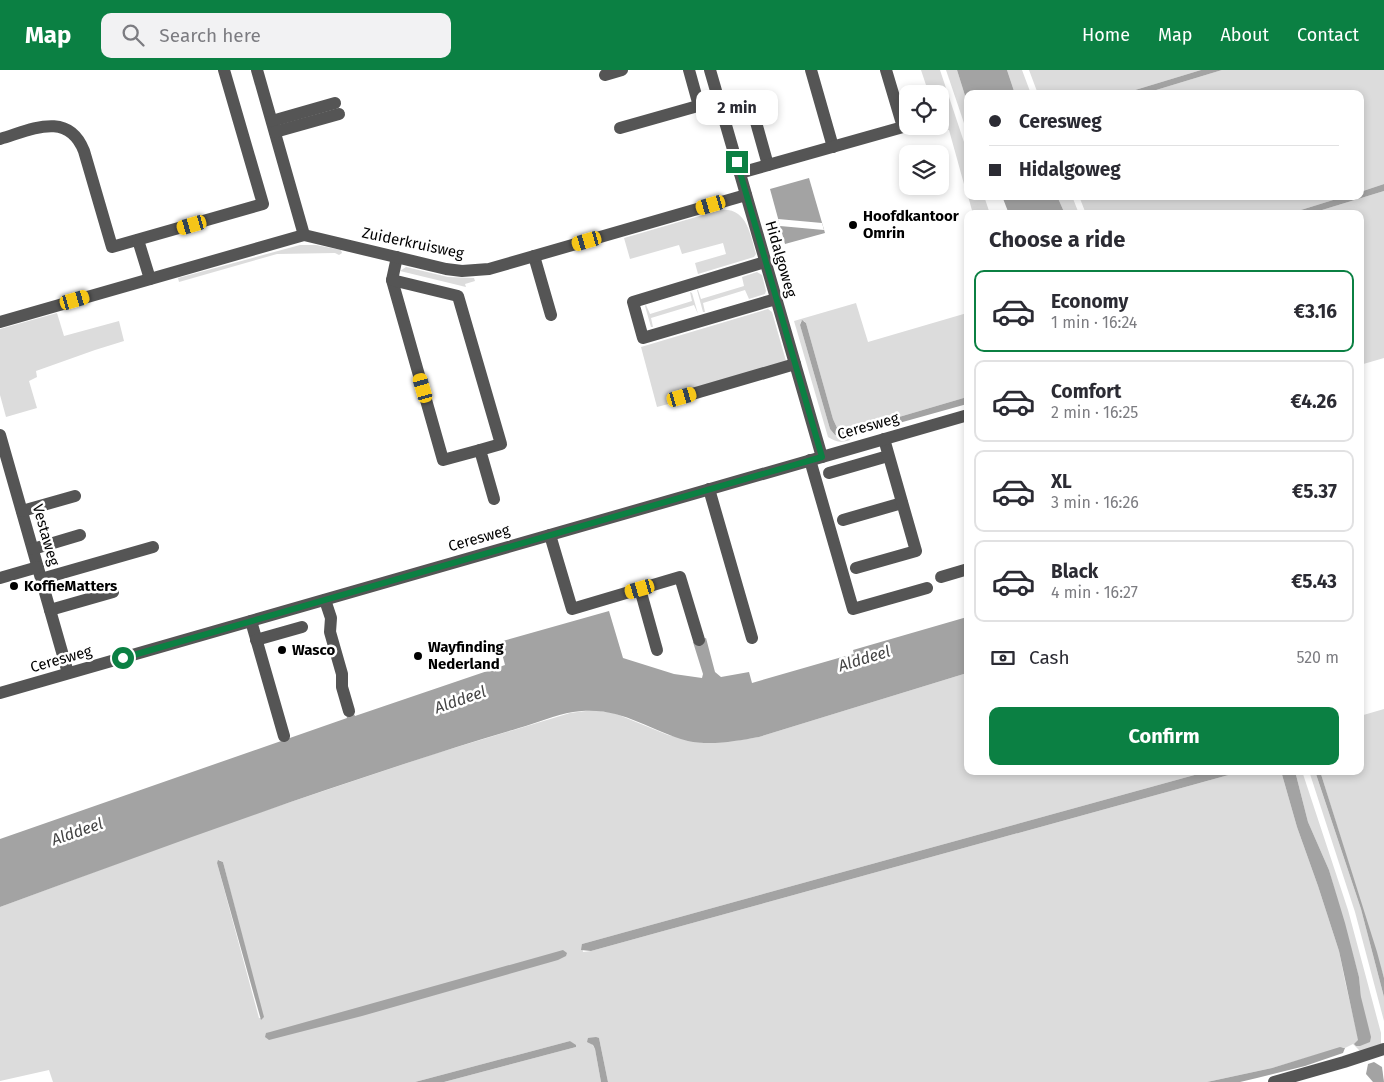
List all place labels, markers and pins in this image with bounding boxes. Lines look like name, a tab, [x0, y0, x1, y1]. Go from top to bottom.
place label: Hoofdkantoor Omrin	[863, 207, 960, 242]
marker: Hoofdkantoor Omrin	[847, 219, 859, 231]
place label: KoffieMatters	[24, 577, 117, 595]
marker: KoffieMatters	[8, 580, 20, 592]
place label: Wayfinding Nederland	[428, 638, 505, 673]
place label: Wasco	[292, 641, 335, 659]
marker: Wasco	[276, 644, 288, 656]
marker: Wayfinding Nederland	[412, 650, 424, 662]

